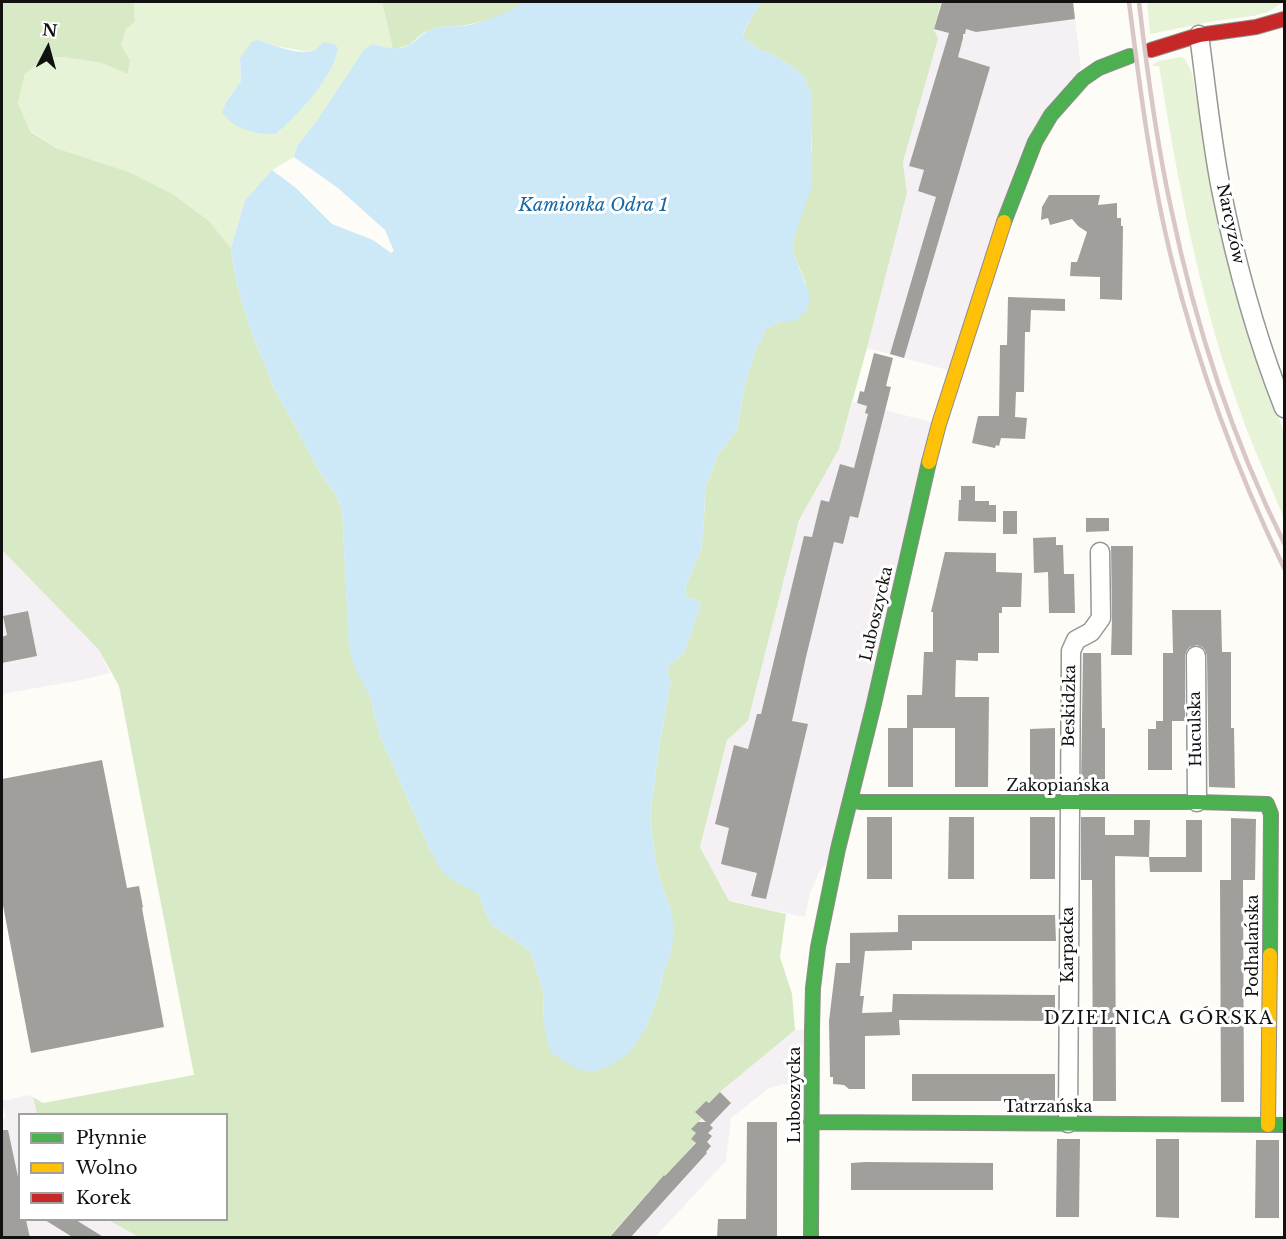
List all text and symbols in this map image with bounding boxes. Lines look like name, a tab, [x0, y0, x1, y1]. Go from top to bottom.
north arrow	[18, 18, 78, 78]
text: N	[41, 19, 58, 41]
street label: Narcyzów	[1212, 182, 1248, 266]
water label: Kamionka Odra 1	[519, 195, 667, 217]
street label: Luboszycka	[857, 565, 897, 663]
street label: Beskidzka	[1060, 665, 1080, 747]
street label: Huculska	[1186, 691, 1206, 767]
street label: Zakopiańska	[1006, 776, 1110, 796]
street label: Podhalańska	[1243, 895, 1263, 997]
street label: Karpacka	[1058, 907, 1078, 983]
district label: DZIELNICA GÓRSKA	[1044, 1008, 1274, 1030]
street label: Luboszycka	[785, 1047, 805, 1143]
street label: Tatrzańska	[1004, 1097, 1092, 1117]
legend	[18, 1113, 228, 1221]
text: Płynnie	[76, 1127, 147, 1149]
text: Wolno	[76, 1157, 138, 1179]
text: Korek	[76, 1187, 131, 1209]

